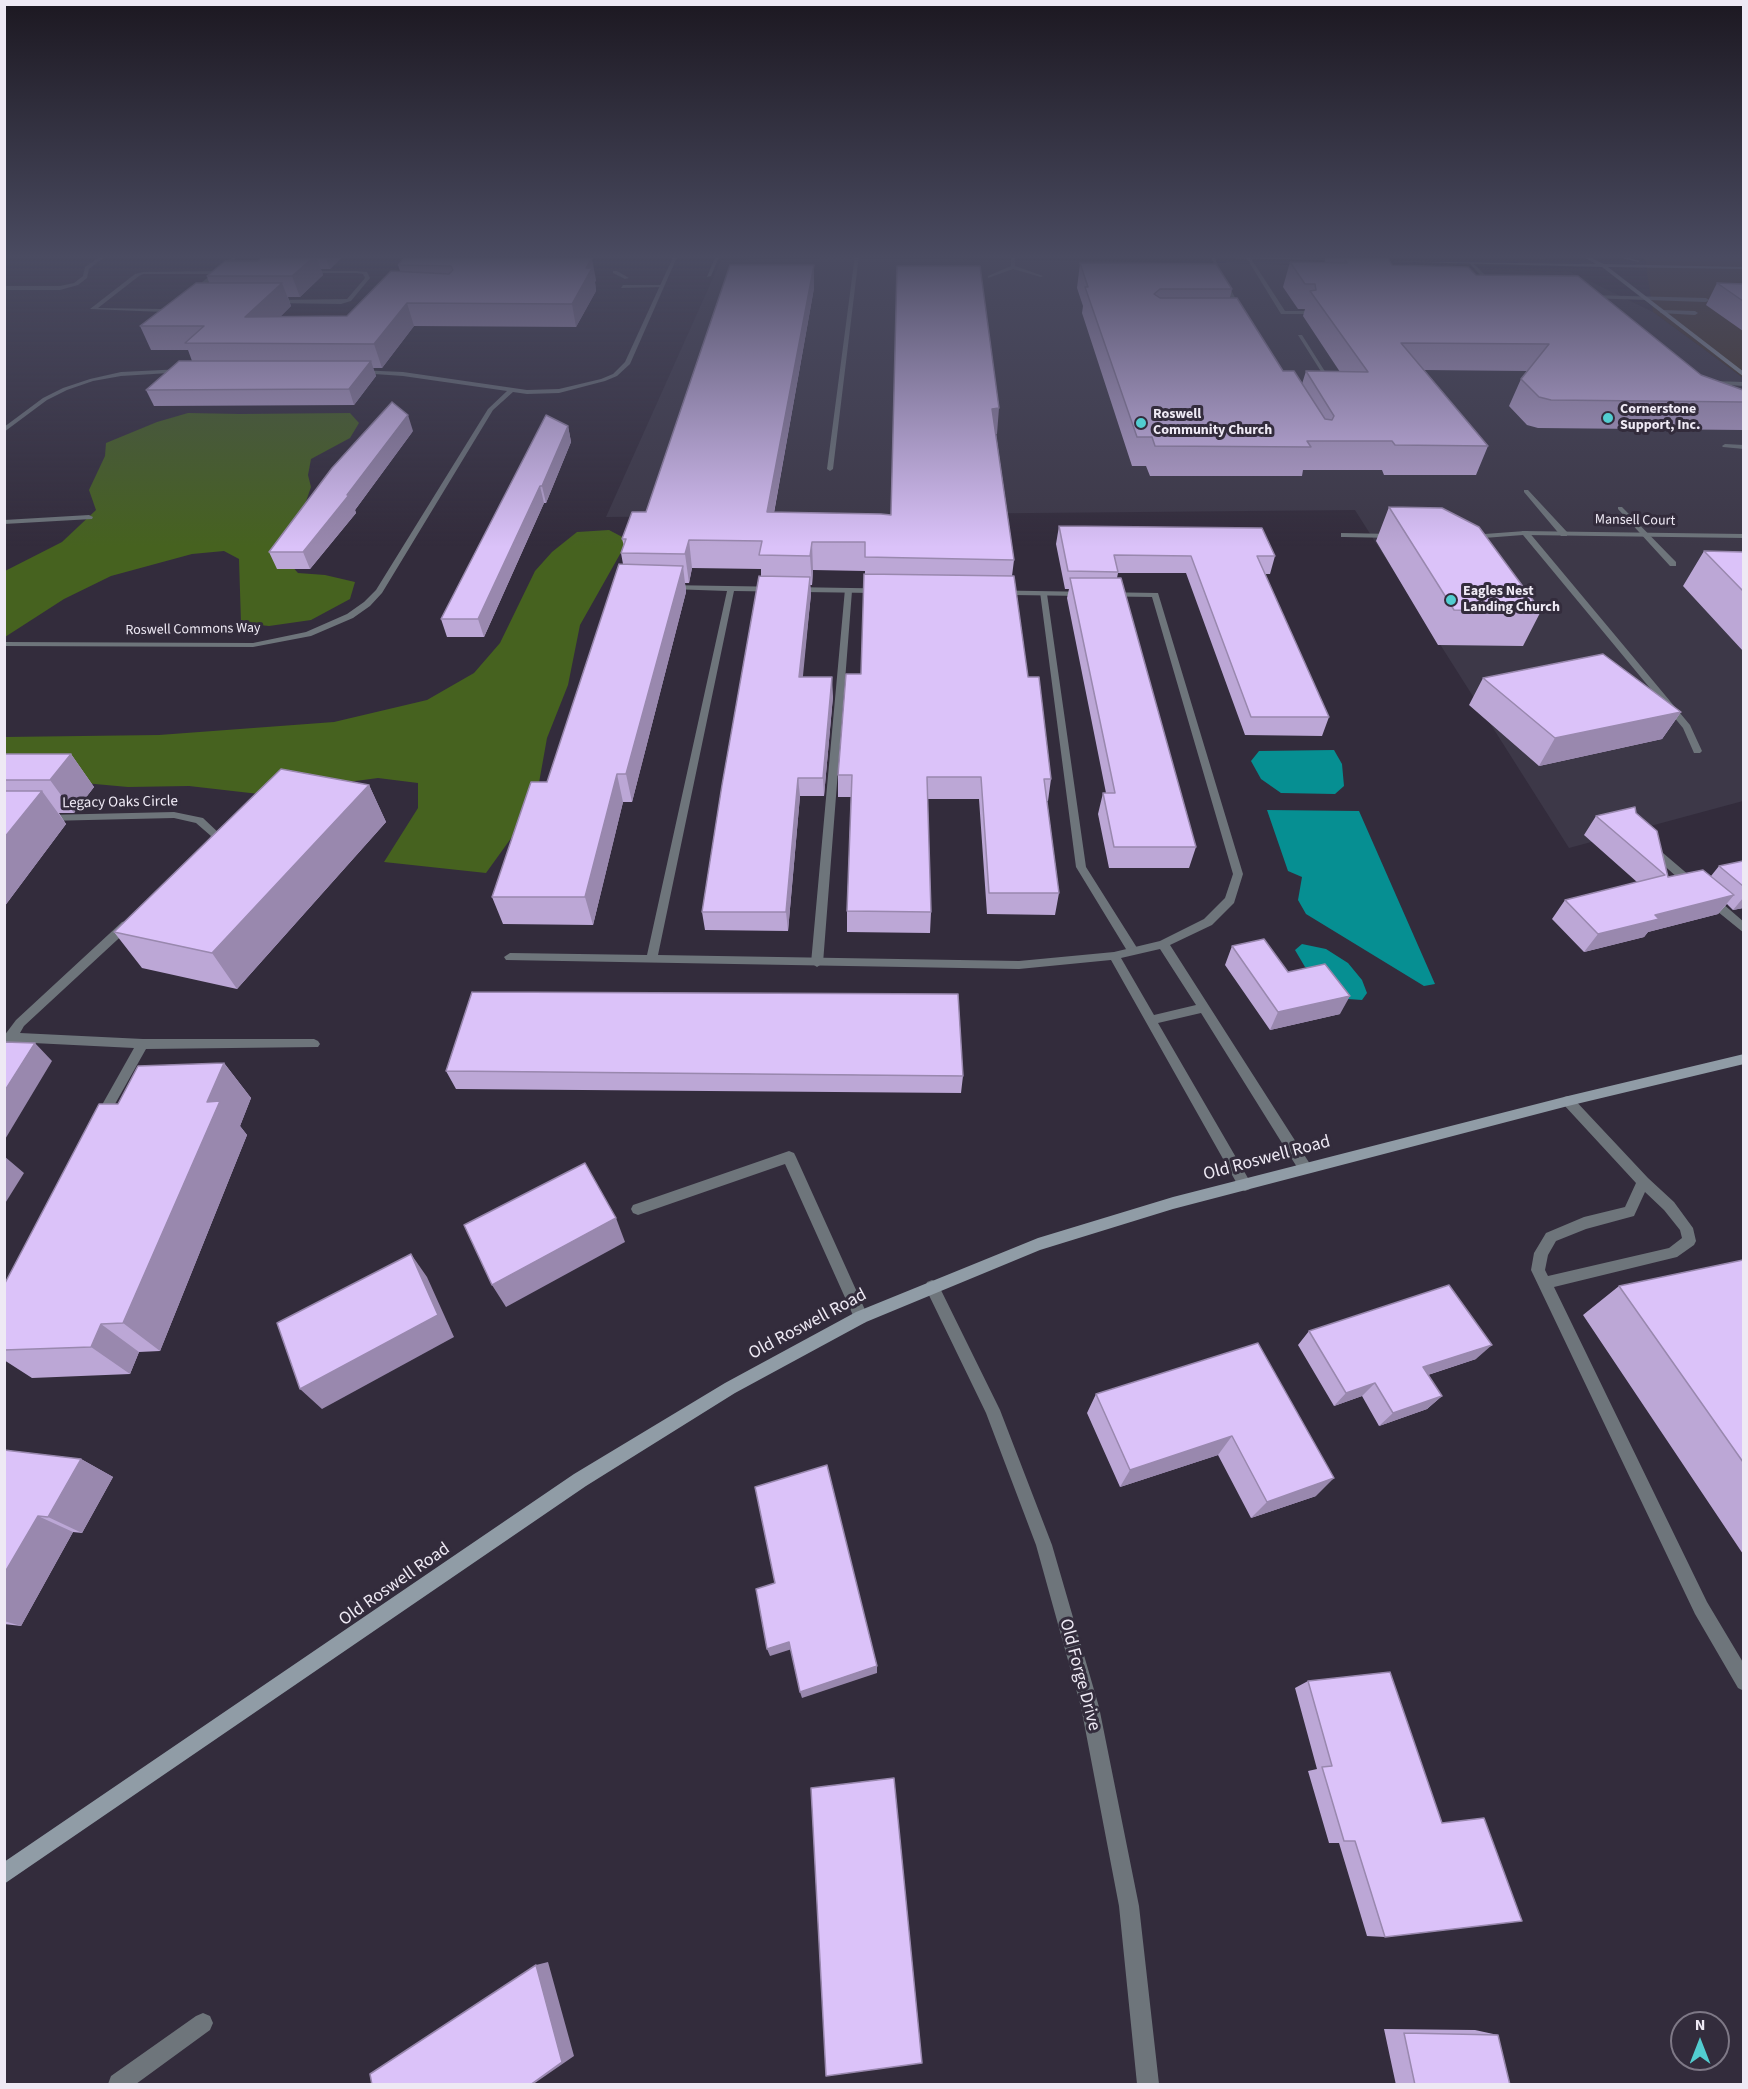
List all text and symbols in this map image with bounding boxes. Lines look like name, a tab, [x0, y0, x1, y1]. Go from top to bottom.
place label: Cornerstone Support, Inc.	[1620, 402, 1700, 434]
place label: Roswell Community Church	[1153, 407, 1272, 440]
marker: Cornerstone Support, Inc.	[1601, 411, 1615, 425]
marker: Roswell Community Church	[1134, 416, 1148, 430]
street label: Mansell Court	[1595, 512, 1675, 530]
place label: Eagles Nest Landing Church	[1463, 584, 1560, 616]
marker: Eagles Nest Landing Church	[1444, 593, 1458, 607]
street label: Roswell Commons Way	[125, 620, 261, 640]
street label: Legacy Oaks Circle	[62, 793, 178, 813]
street label: Old Roswell Road	[1201, 1132, 1333, 1186]
street label: Old Roswell Road	[745, 1285, 871, 1365]
street label: Old Roswell Road	[335, 1539, 455, 1631]
street label: Old Forge Drive	[1054, 1617, 1104, 1733]
north arrow	[1670, 2011, 1730, 2071]
text: N	[1695, 2014, 1705, 2036]

